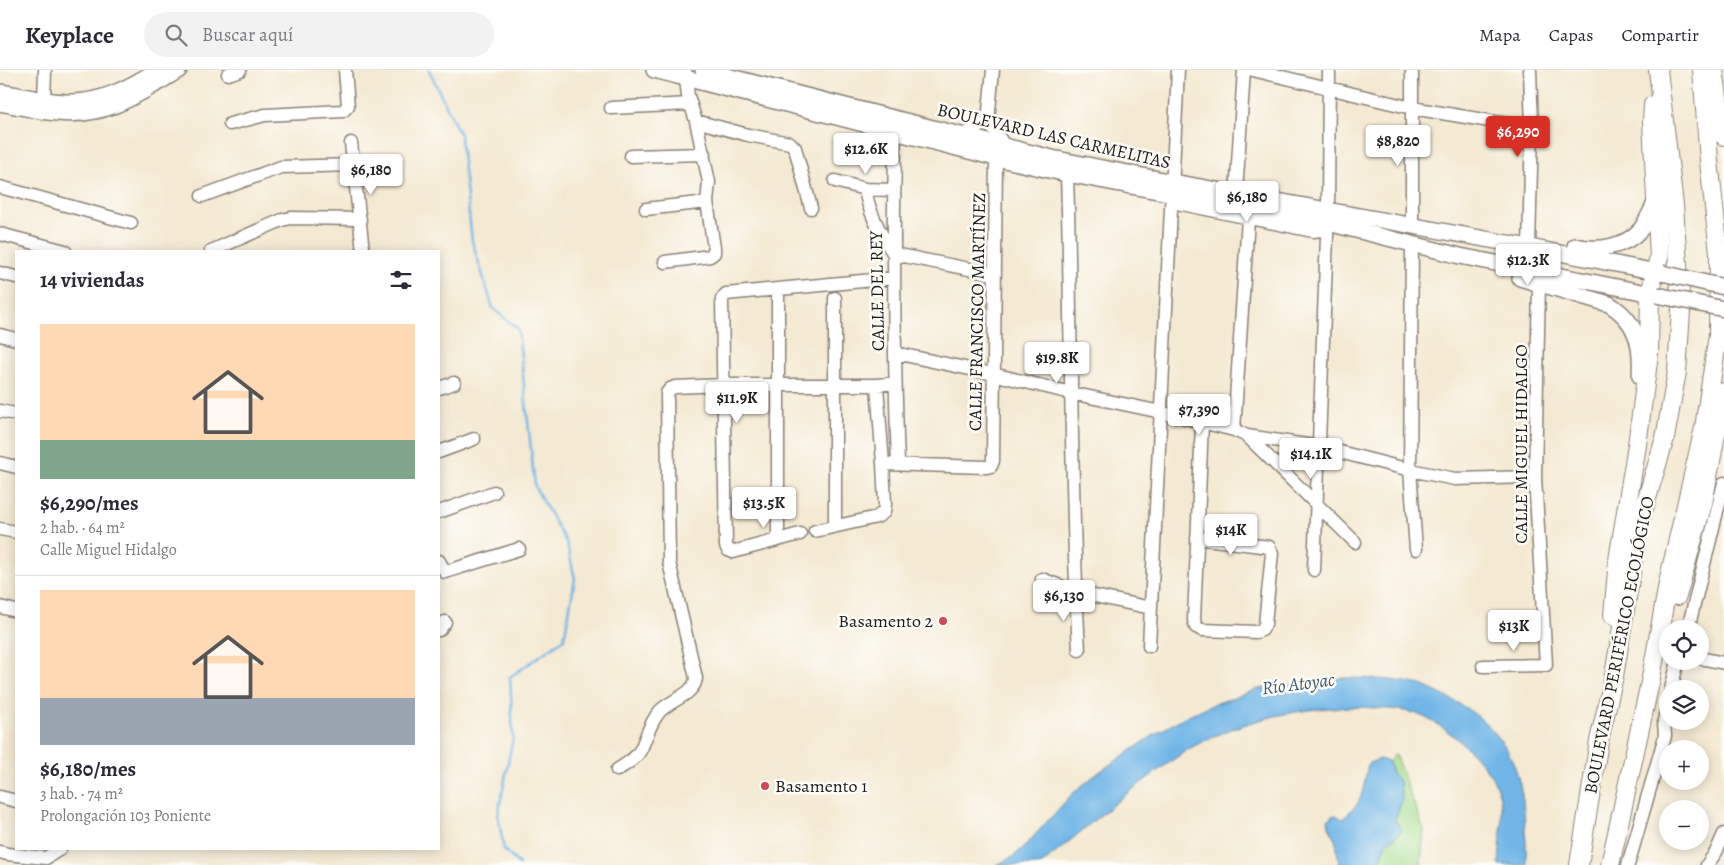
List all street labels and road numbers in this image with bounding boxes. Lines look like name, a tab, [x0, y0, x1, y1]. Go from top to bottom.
street label: BOULEVARD LAS CARMELITAS	[935, 97, 1173, 175]
street label: CALLE FRANCISCO MARTÍNEZ	[963, 193, 991, 431]
street label: CALLE DEL REY	[864, 229, 890, 351]
street label: CALLE MIGUEL HIDALGO	[1509, 344, 1533, 544]
street label: BOULEVARD PERIFÉRICO ECOLÓGICO	[1578, 494, 1660, 796]

